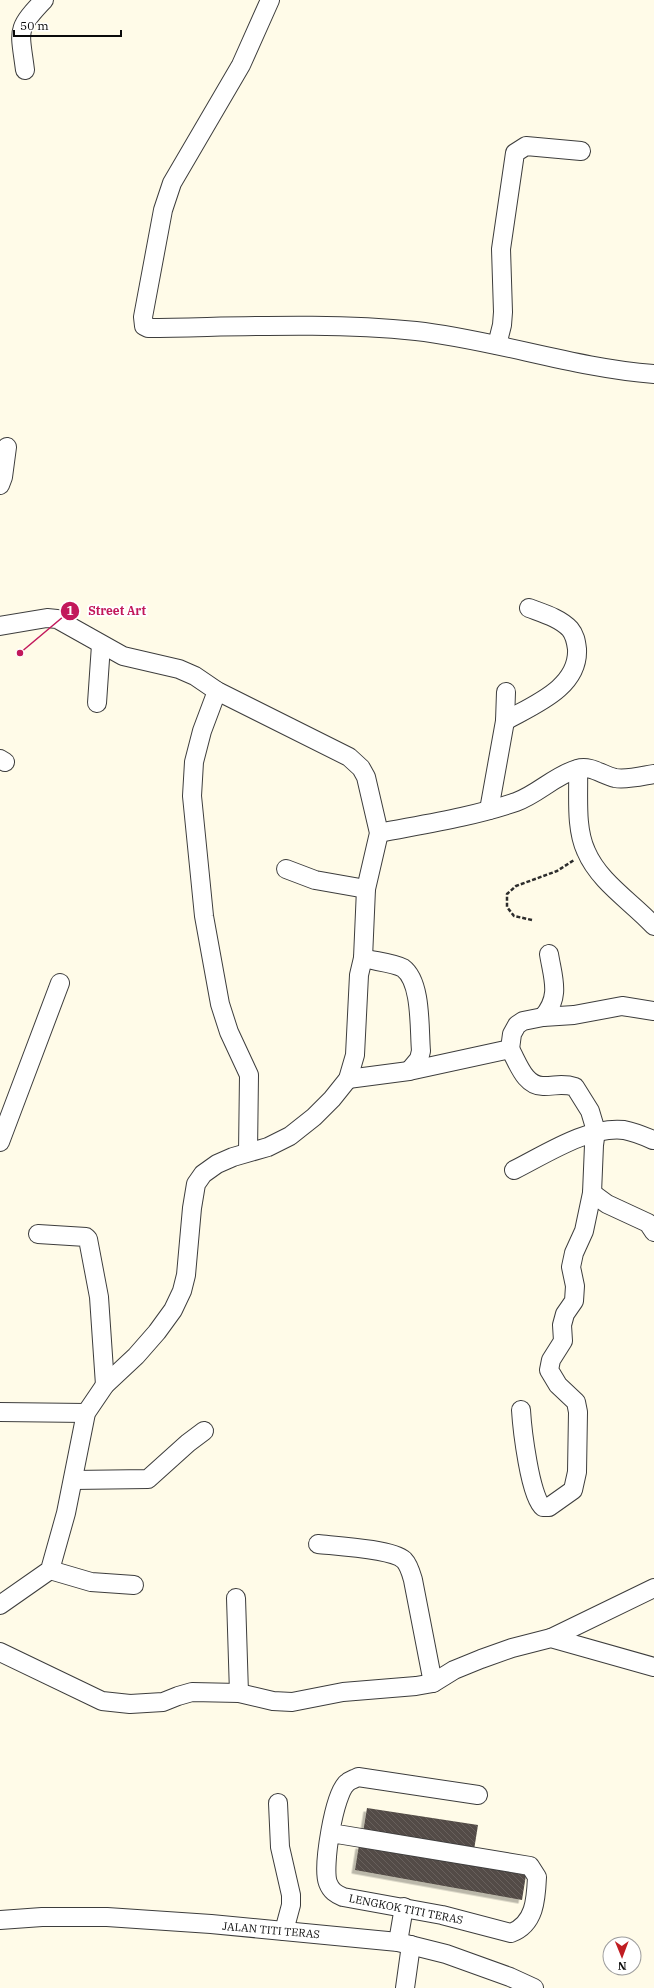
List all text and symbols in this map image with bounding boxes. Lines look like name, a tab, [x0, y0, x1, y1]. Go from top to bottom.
scale bar	[14, 12, 121, 38]
text: 50 m	[20, 18, 49, 33]
callout: Street Art	[60, 599, 154, 623]
text: 1	[66, 603, 74, 618]
text: Street Art	[88, 603, 146, 618]
street label: LENGKOK TITI TERAS	[348, 1891, 464, 1927]
street label: JALAN TITI TERAS	[222, 1919, 320, 1941]
north arrow	[602, 1936, 642, 1976]
text: N	[617, 1959, 627, 1973]

